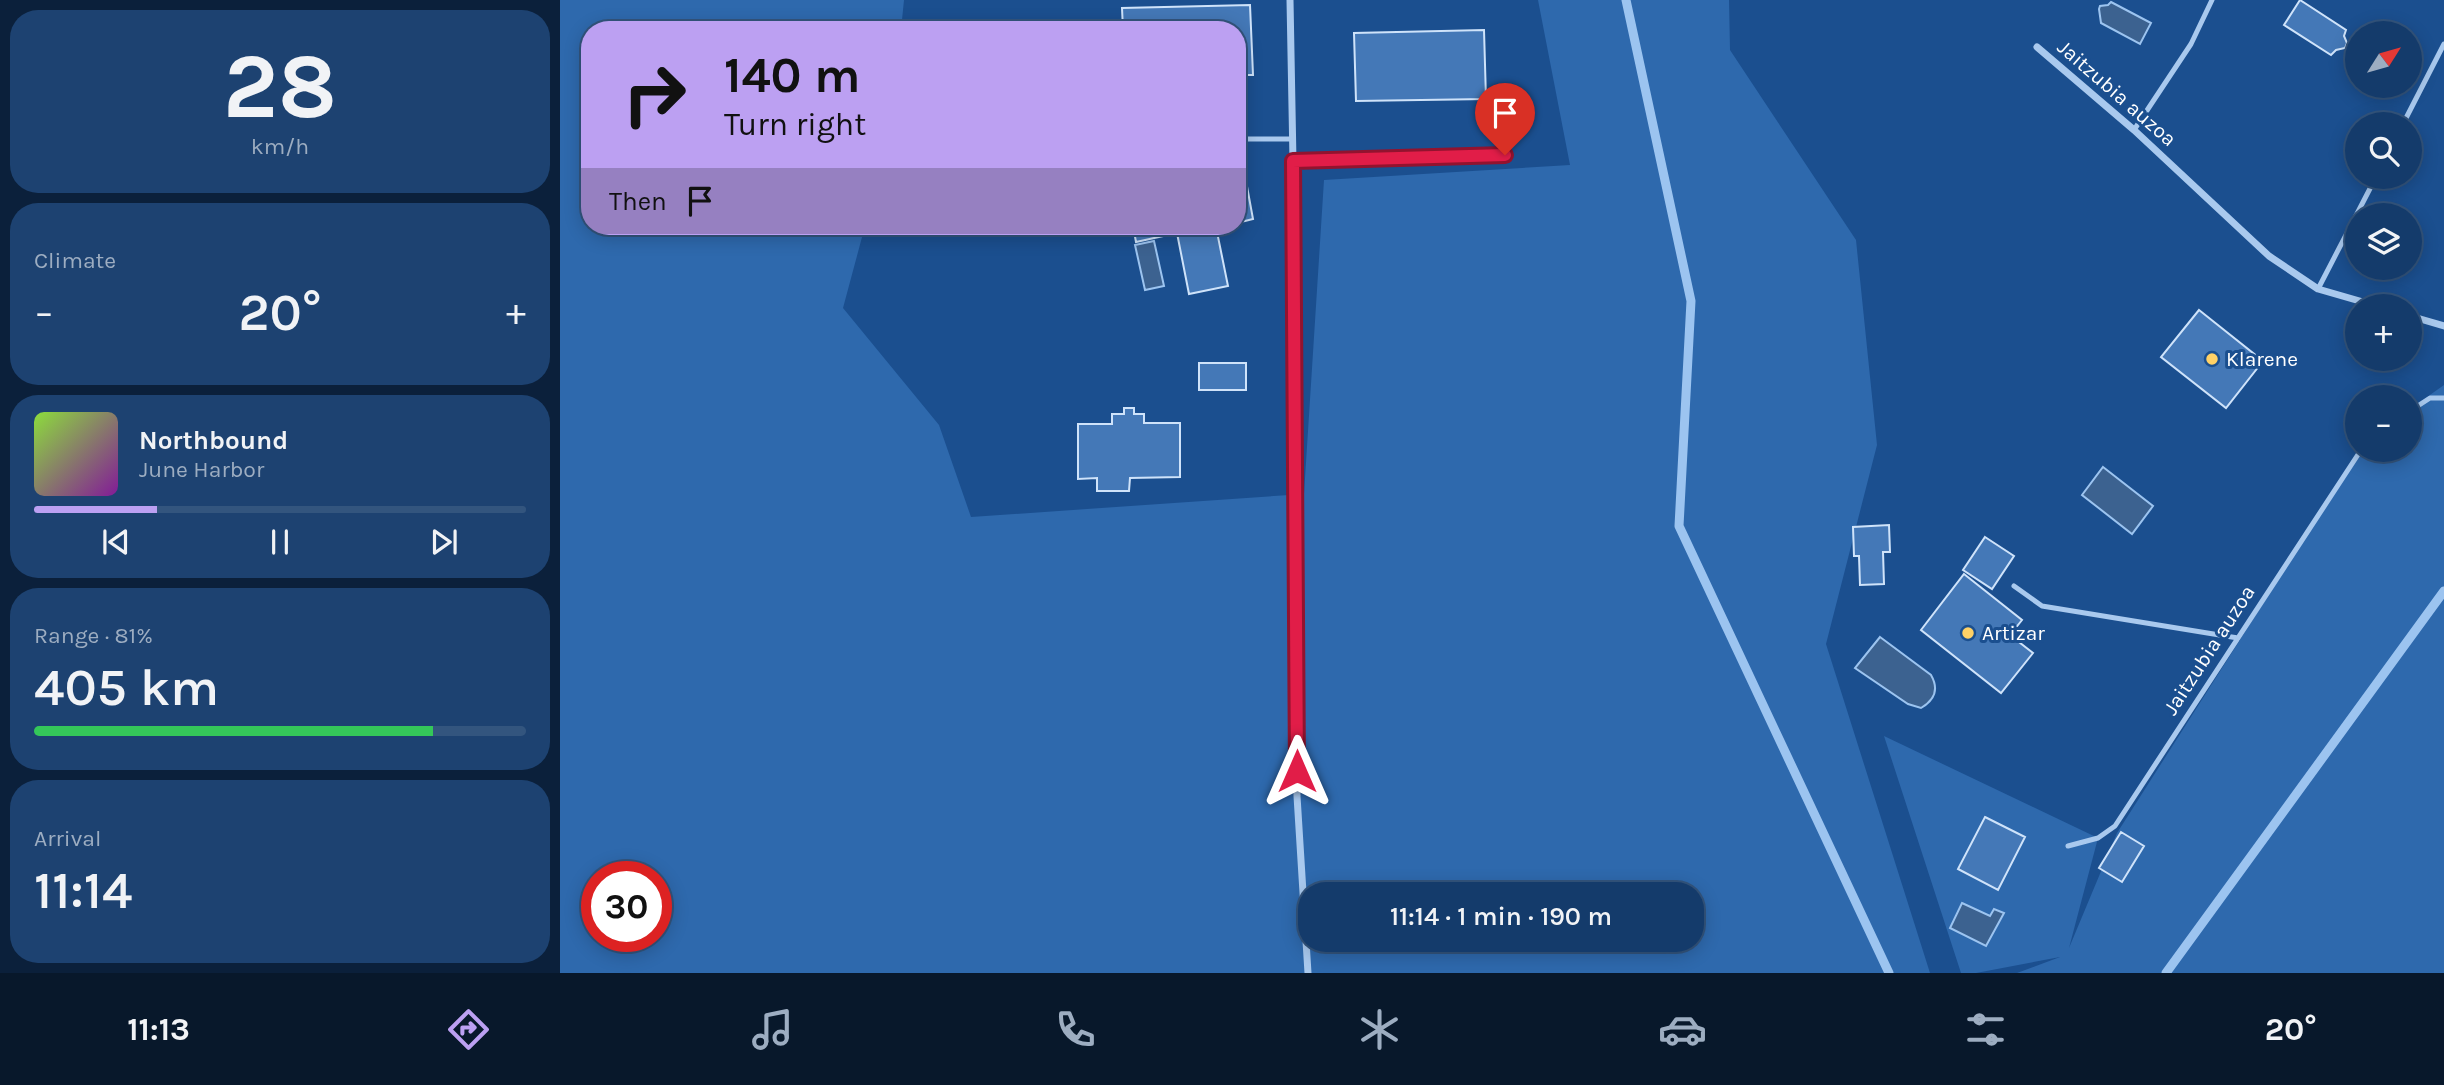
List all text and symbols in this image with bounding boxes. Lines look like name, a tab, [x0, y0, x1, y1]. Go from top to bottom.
north arrow	[2345, 21, 2422, 98]
map controls	[2345, 21, 2422, 462]
text: 28	[223, 34, 337, 140]
street label: Jaitzubia auzoa	[2053, 35, 2181, 151]
text: 140 m	[724, 47, 861, 104]
icon: right	[609, 49, 700, 140]
pin	[1475, 83, 1535, 155]
icon: arrive	[1486, 94, 1524, 132]
text: Turn right	[724, 106, 866, 143]
button: search	[2345, 112, 2422, 189]
text: km/h	[251, 133, 309, 160]
icon: arrive	[681, 182, 719, 220]
text: Then	[609, 186, 667, 217]
button: layers	[2345, 203, 2422, 280]
text: Climate	[34, 247, 116, 274]
text: 20°	[239, 282, 321, 343]
text: −	[34, 290, 54, 335]
text: +	[506, 290, 526, 335]
button: +	[2345, 294, 2422, 371]
place label: Klarene	[2226, 347, 2298, 371]
marker: Klarene	[2204, 351, 2220, 367]
button: −	[2345, 385, 2422, 462]
text: Northbound	[139, 425, 288, 456]
text: June Harbor	[139, 456, 264, 483]
icon: previous	[97, 523, 135, 561]
icon: pause	[261, 523, 299, 561]
icon: next	[425, 523, 463, 561]
street label: Jaitzubia auzoa	[2158, 581, 2260, 719]
place label: Artizar	[1982, 621, 2045, 645]
text: Range · 81%	[34, 622, 153, 649]
marker: Artizar	[1960, 625, 1976, 641]
text: 405 km	[34, 657, 219, 718]
position arrow	[1260, 734, 1334, 808]
text: Arrival	[34, 825, 101, 852]
text: 11:14	[34, 860, 132, 921]
speed limit sign: 30	[581, 861, 672, 952]
text: 11:14 · 1 min · 190 m	[1390, 901, 1612, 932]
icon: directions	[444, 1005, 493, 1054]
icon: music	[748, 1005, 797, 1054]
icon: phone	[1051, 1005, 1100, 1054]
icon: climate	[1355, 1005, 1404, 1054]
icon: car	[1658, 1005, 1707, 1054]
icon: filters	[1961, 1005, 2010, 1054]
text: 11:13	[127, 1011, 190, 1048]
text: 20°	[2265, 1011, 2317, 1048]

